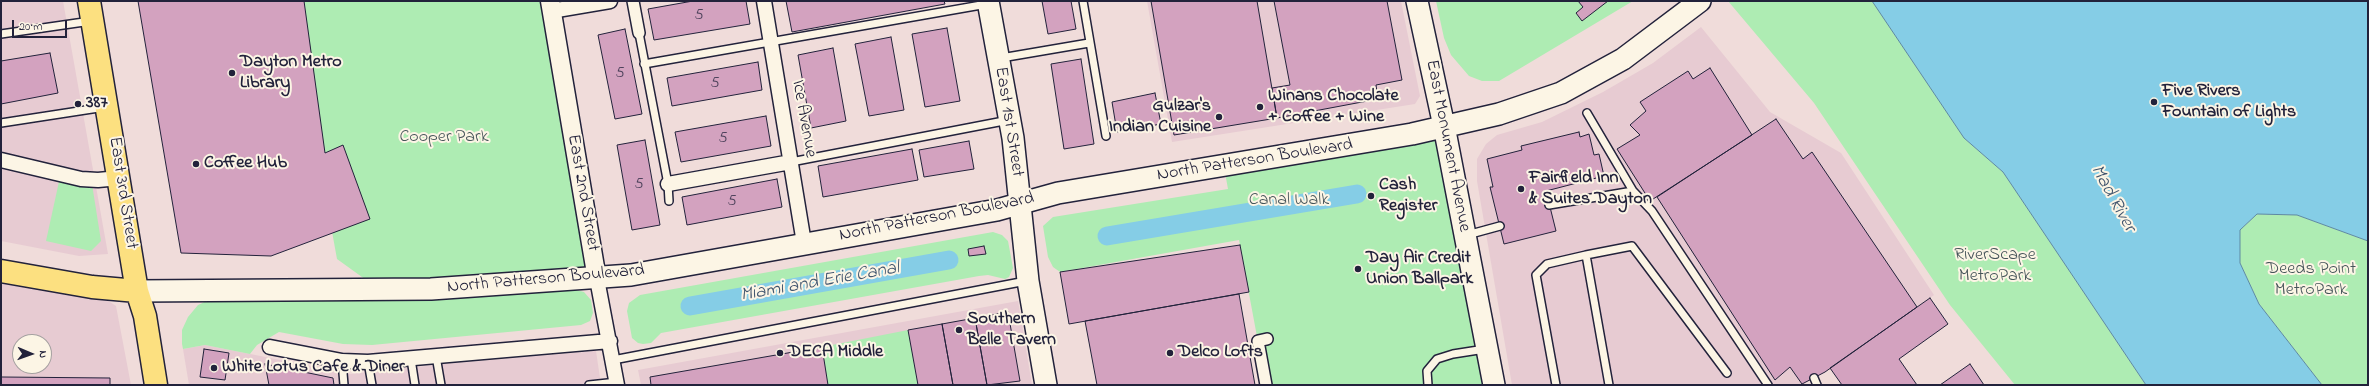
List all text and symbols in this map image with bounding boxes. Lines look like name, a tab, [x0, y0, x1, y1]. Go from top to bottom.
house number: 5	[694, 6, 704, 26]
scale bar	[14, 12, 69, 38]
text: 20 m	[19, 18, 42, 36]
place label: Dayton Metro Library	[240, 52, 342, 94]
street label: East Monument Avenue	[1420, 58, 1474, 234]
house number: 5	[615, 64, 625, 84]
street label: East 1st Street	[989, 65, 1027, 179]
marker: Dayton Metro Library	[227, 68, 237, 78]
house number: 5	[710, 74, 720, 94]
street label: Ice Avenue	[786, 78, 820, 160]
place label: Five Rivers Fountain of Lights	[2162, 81, 2296, 124]
place label: Winans Chocolate + Coffee + Wine	[1268, 86, 1399, 128]
place label: 387	[86, 93, 108, 115]
place label: Gulzar's Indian Cuisine	[1109, 96, 1211, 138]
marker: Five Rivers Fountain of Lights	[2149, 97, 2159, 107]
marker: 387	[73, 99, 83, 109]
marker: Winans Chocolate + Coffee + Wine	[1255, 102, 1265, 112]
marker: Gulzar's Indian Cuisine	[1214, 112, 1224, 122]
park label: Cooper Park	[399, 127, 489, 149]
house number: 5	[718, 129, 728, 149]
street label: East 2nd Street	[561, 133, 603, 253]
street label: East 3rd Street	[102, 135, 142, 251]
street label: North Patterson Boulevard	[1156, 135, 1354, 187]
place label: Coffee Hub	[204, 153, 287, 175]
marker: Coffee Hub	[191, 159, 201, 169]
water label: Mad River	[2084, 161, 2140, 237]
place label: Fairfield Inn & Suites Dayton	[1529, 168, 1652, 210]
house number: 5	[634, 175, 644, 195]
place label: Cash Register	[1379, 175, 1437, 218]
marker: Fairfield Inn & Suites Dayton	[1516, 184, 1526, 194]
street label: North Patterson Boulevard	[838, 189, 1036, 247]
park label: Canal Walk	[1249, 190, 1329, 212]
marker: Cash Register	[1366, 191, 1376, 201]
house number: 5	[727, 192, 737, 212]
park label: RiverScape MetroPark	[1954, 245, 2036, 288]
place label: Day Air Credit Union Ballpark	[1366, 248, 1473, 290]
water label: Miami and Erie Canal	[739, 258, 901, 308]
park label: Deeds Point MetroPark	[2266, 259, 2356, 302]
street label: North Patterson Boulevard	[446, 261, 646, 299]
marker: Day Air Credit Union Ballpark	[1353, 264, 1363, 274]
place label: Southern Belle Tavern	[967, 309, 1056, 352]
marker: Southern Belle Tavern	[954, 325, 964, 335]
north arrow	[12, 334, 52, 374]
place label: DECA Middle	[788, 342, 883, 364]
place label: Delco Lofts	[1178, 342, 1263, 364]
marker: DECA Middle	[775, 348, 785, 358]
marker: Delco Lofts	[1165, 348, 1175, 358]
text: N	[35, 350, 51, 358]
place label: White Lotus Cafe & Diner	[222, 357, 405, 379]
marker: White Lotus Cafe & Diner	[209, 363, 219, 373]

